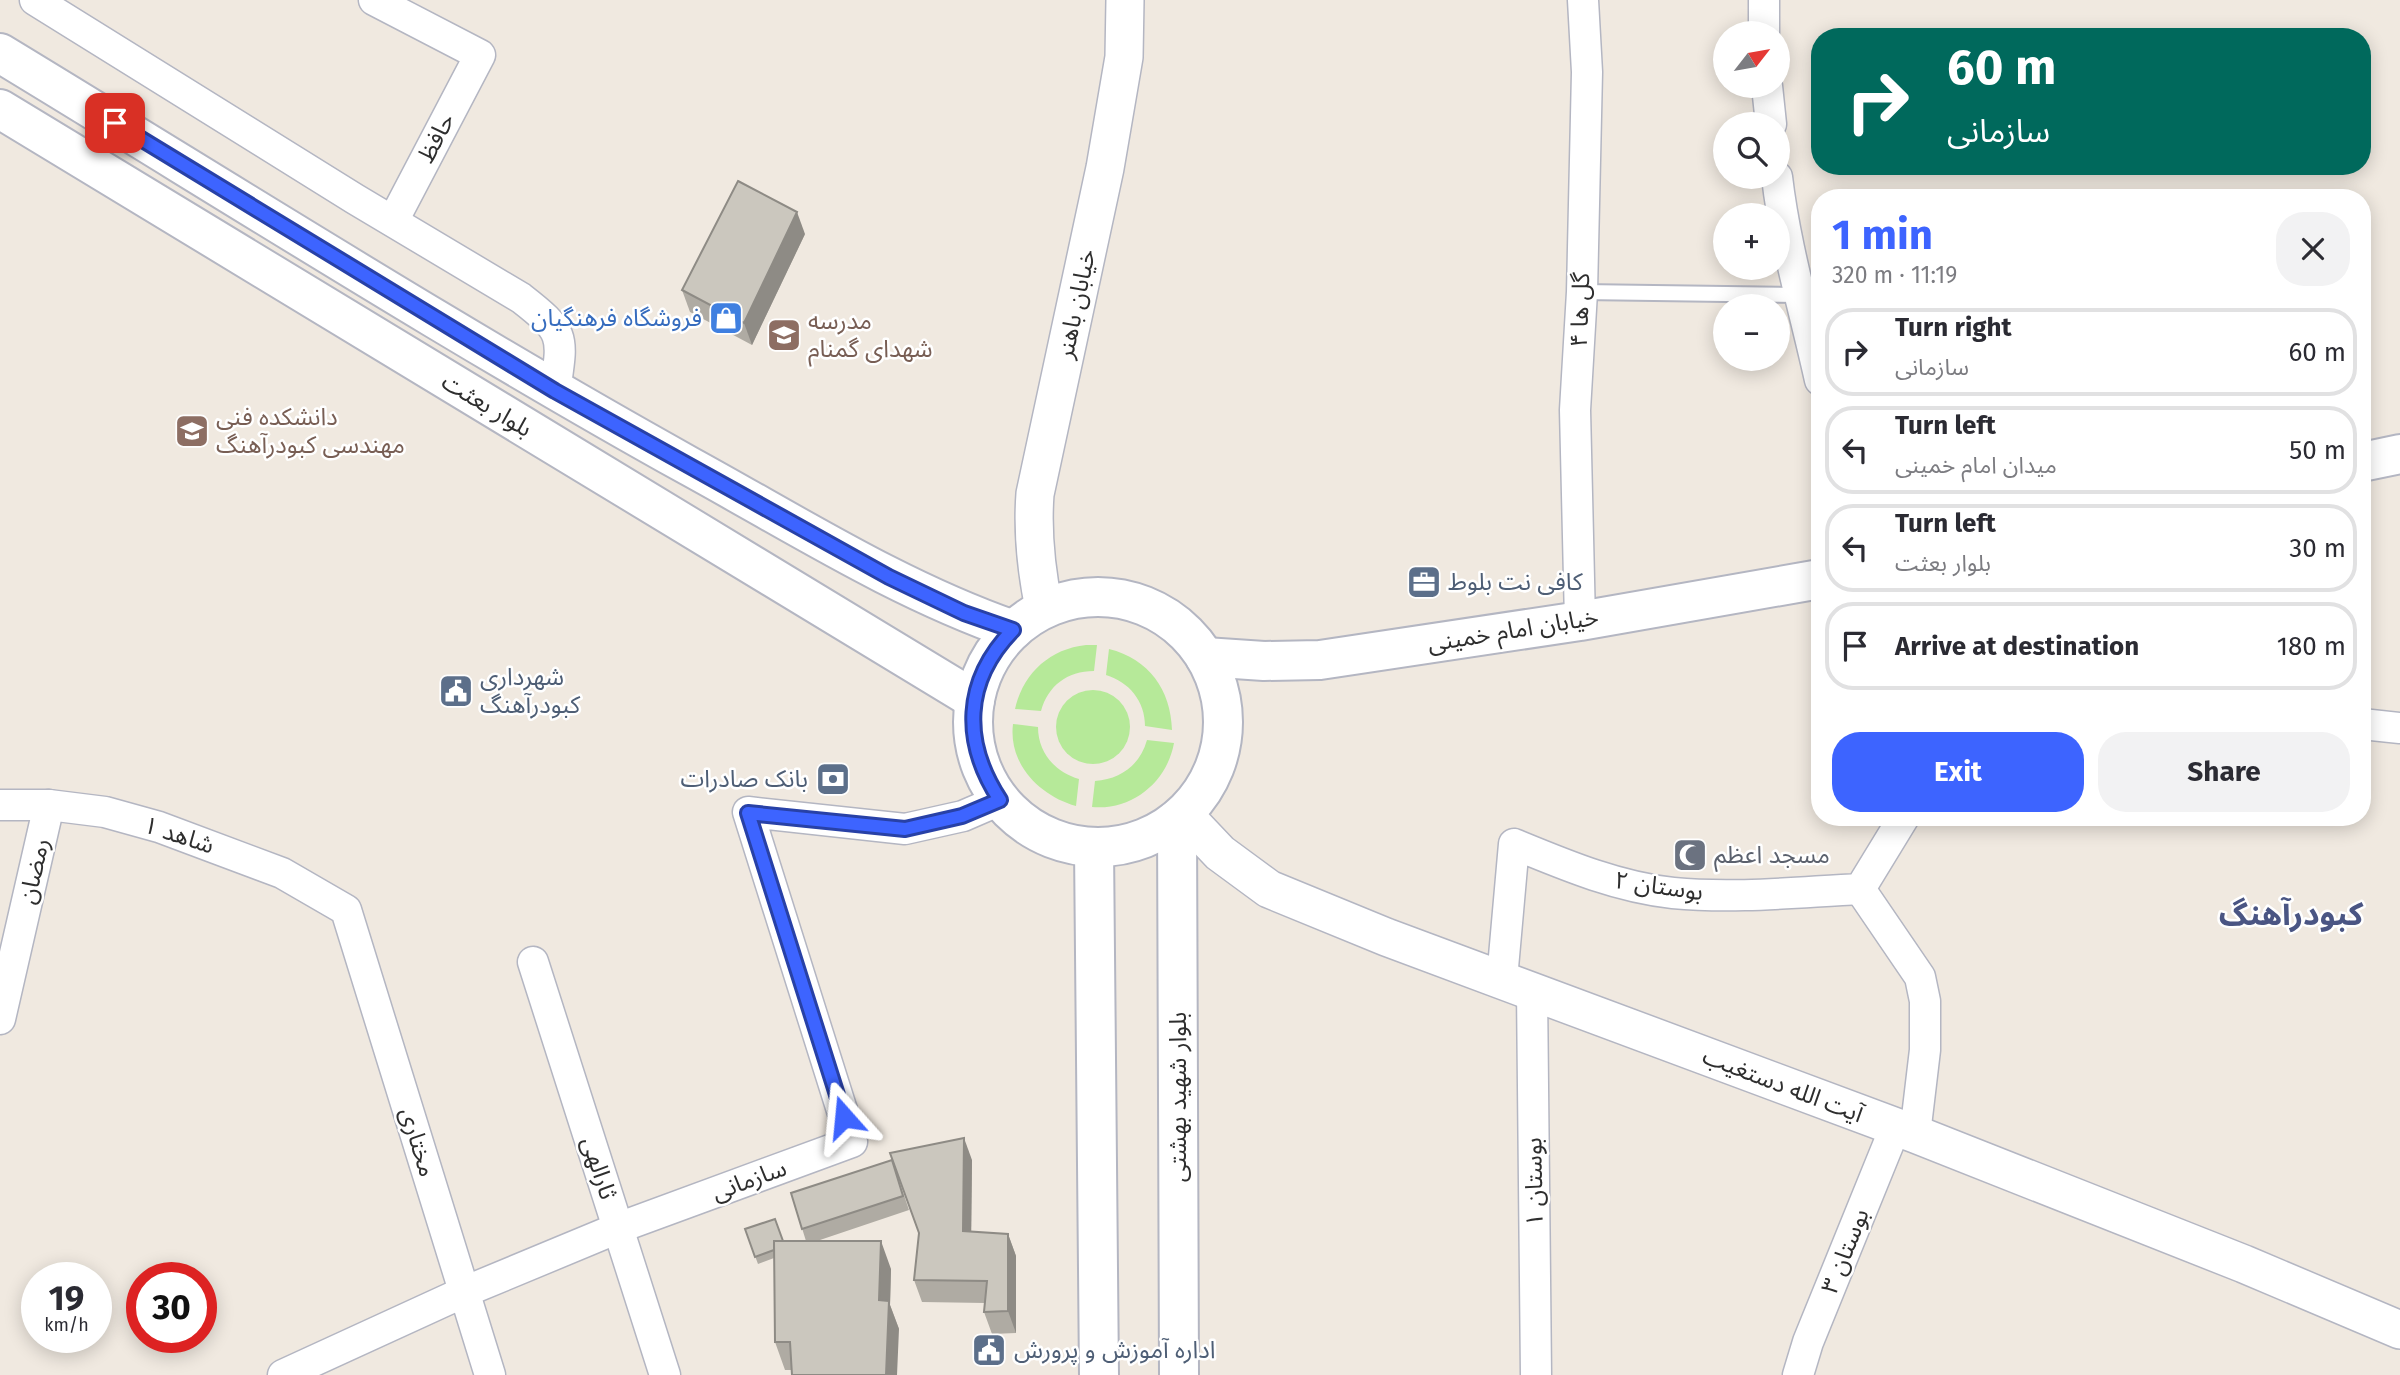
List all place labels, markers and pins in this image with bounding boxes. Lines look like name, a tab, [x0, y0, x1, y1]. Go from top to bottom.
pin	[85, 93, 145, 153]
shop icon: فروشگاه فرهنگیان	[707, 299, 745, 337]
place label: فروشگاه فرهنگیان	[531, 304, 702, 332]
place label: مدرسه شهدای گمنام	[808, 307, 933, 367]
school or university icon: مدرسه شهدای گمنام	[765, 316, 803, 354]
place label: دانشکده فنی مهندسی کبودرآهنگ	[216, 403, 405, 459]
school or university icon: دانشکده فنی مهندسی کبودرآهنگ	[173, 412, 211, 450]
office icon: کافی نت بلوط	[1405, 563, 1443, 601]
place label: کافی نت بلوط	[1448, 568, 1584, 596]
place label: شهرداری کبودرآهنگ	[480, 663, 581, 719]
public building icon: شهرداری کبودرآهنگ	[437, 672, 475, 710]
bank icon: بانک صادرات	[814, 760, 852, 798]
place label: بانک صادرات	[680, 765, 808, 793]
mosque icon: مسجد اعظم	[1671, 836, 1709, 874]
place label: مسجد اعظم	[1714, 841, 1830, 872]
public building icon: اداره آموزش و پرورش	[970, 1331, 1008, 1369]
place label: اداره آموزش و پرورش	[1014, 1336, 1215, 1365]

